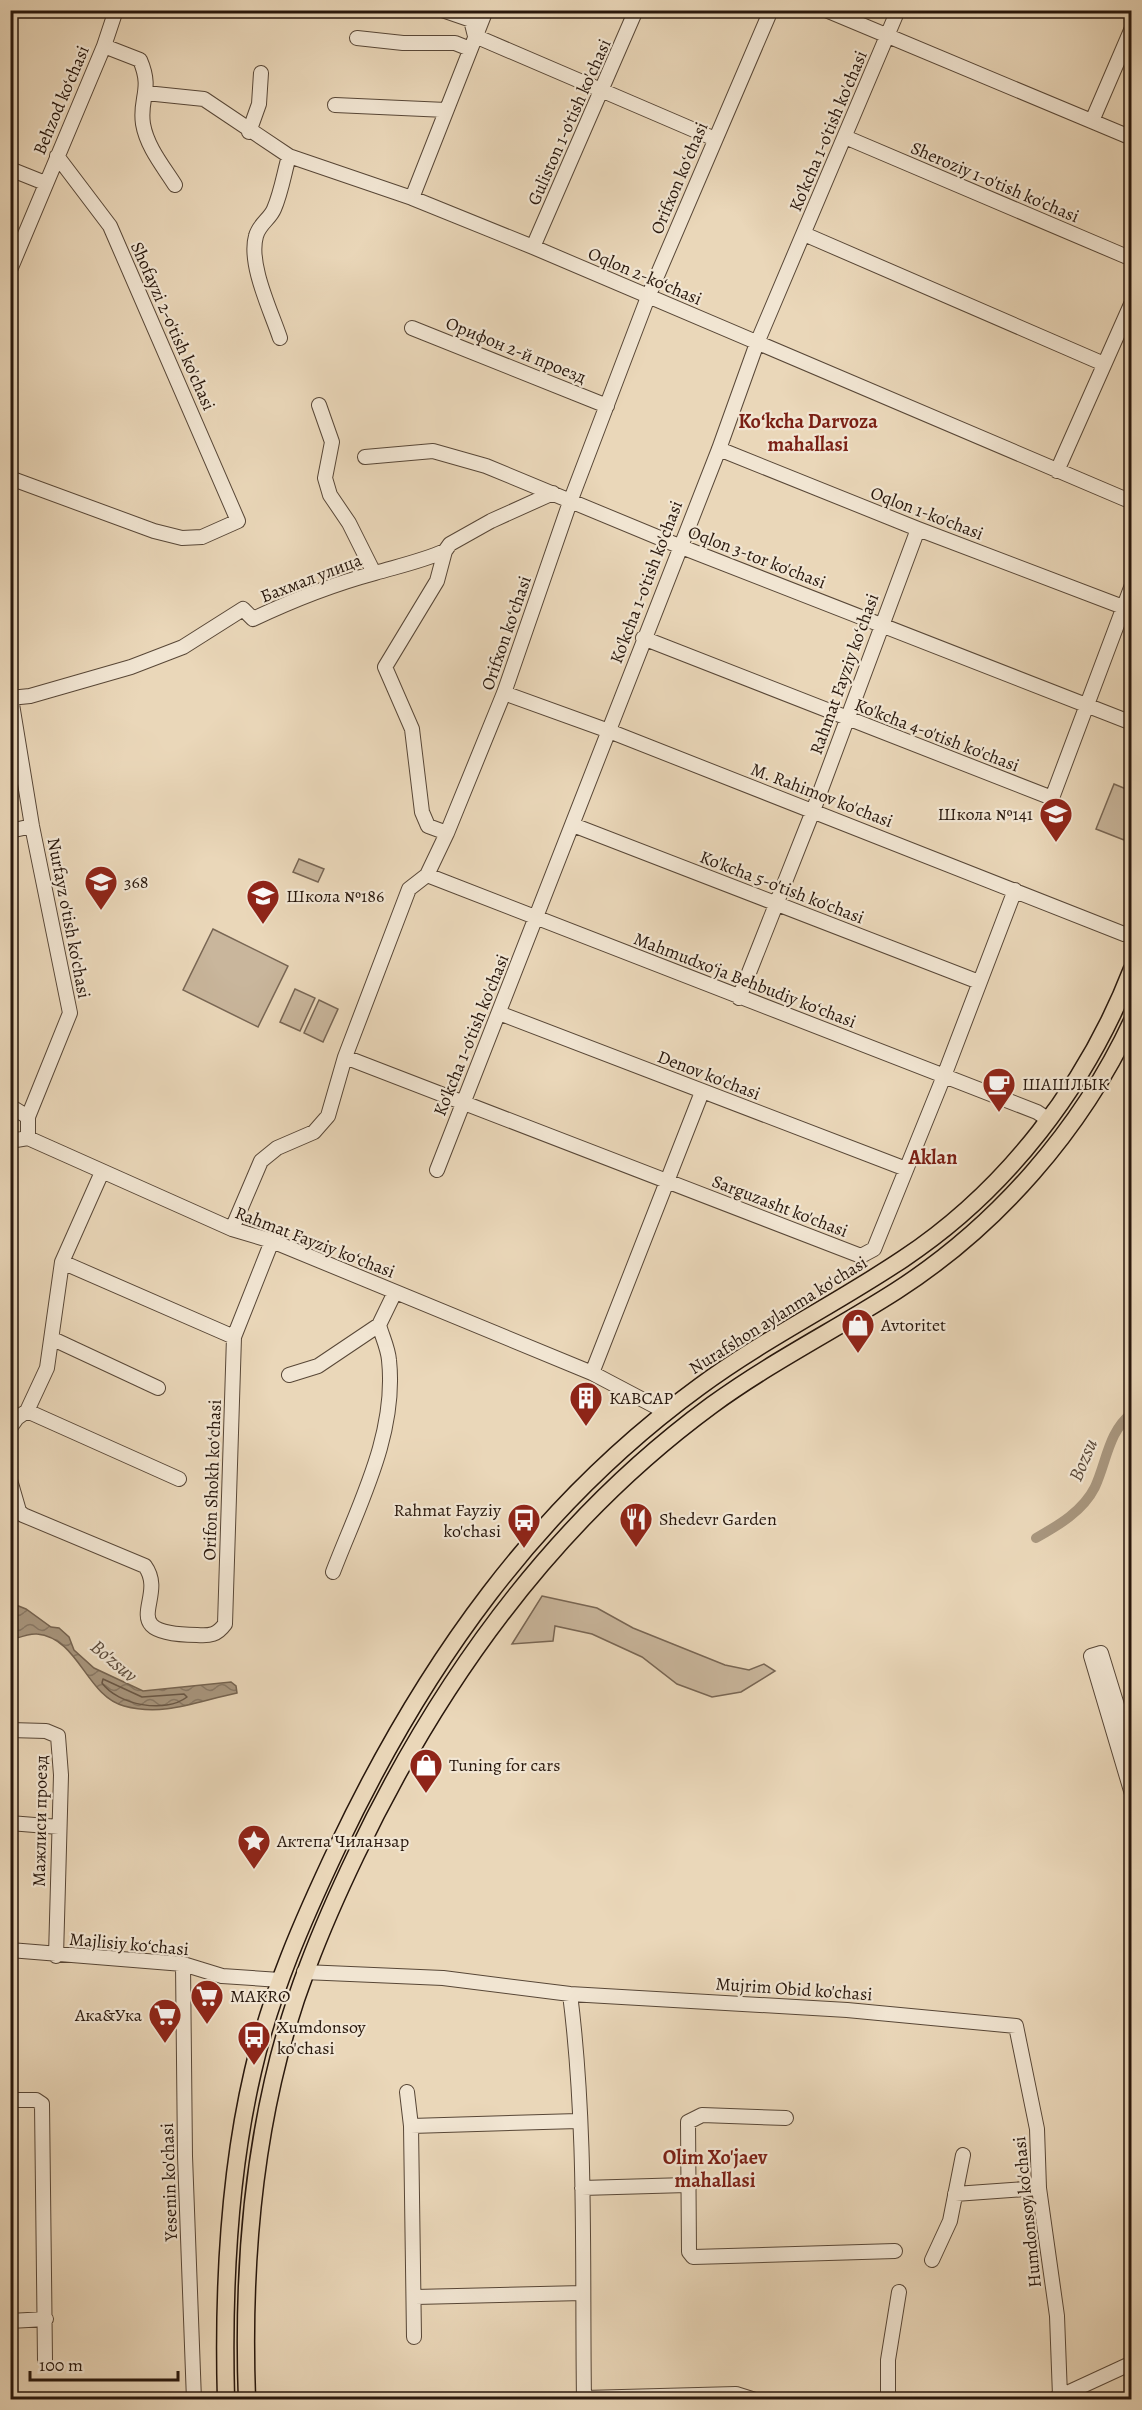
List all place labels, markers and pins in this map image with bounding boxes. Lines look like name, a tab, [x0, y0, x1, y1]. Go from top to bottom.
school or university icon: Школа №141	[1038, 796, 1074, 843]
place label: Школа №141	[938, 802, 1033, 826]
school or university icon: 368	[83, 864, 119, 911]
place label: 368	[124, 870, 149, 894]
school or university icon: Школа №186	[245, 878, 281, 925]
place label: Школа №186	[286, 884, 384, 908]
cafe icon: ШАШЛЫК	[981, 1066, 1017, 1113]
place label: ШАШЛЫК	[1022, 1072, 1110, 1096]
shop icon: Avtoritet	[840, 1307, 876, 1354]
place label: Avtoritet	[880, 1313, 946, 1337]
building icon: КАВСАР	[568, 1380, 604, 1427]
place label: КАВСАР	[609, 1386, 673, 1410]
place label: Rahmat Fayziy ko'chasi	[394, 1498, 502, 1543]
restaurant icon: Shedevr Garden	[618, 1501, 654, 1548]
bus stop icon: Rahmat Fayziy ko'chasi	[506, 1502, 542, 1549]
place label: Shedevr Garden	[659, 1507, 777, 1531]
shop icon: Tuning for cars	[408, 1747, 444, 1794]
place label: Tuning for cars	[449, 1753, 560, 1777]
place icon: Актепа Чиланзар	[236, 1823, 272, 1870]
place label: Актепа Чиланзар	[276, 1829, 409, 1853]
supermarket icon: MAKRO	[189, 1978, 225, 2025]
place label: MAKRO	[230, 1984, 290, 2008]
supermarket icon: Ака&Ука	[147, 1997, 183, 2044]
place label: Ака&Ука	[74, 2003, 143, 2027]
place label: Xumdonsoy ko'chasi	[277, 2015, 367, 2060]
bus stop icon: Xumdonsoy ko'chasi	[236, 2019, 272, 2066]

